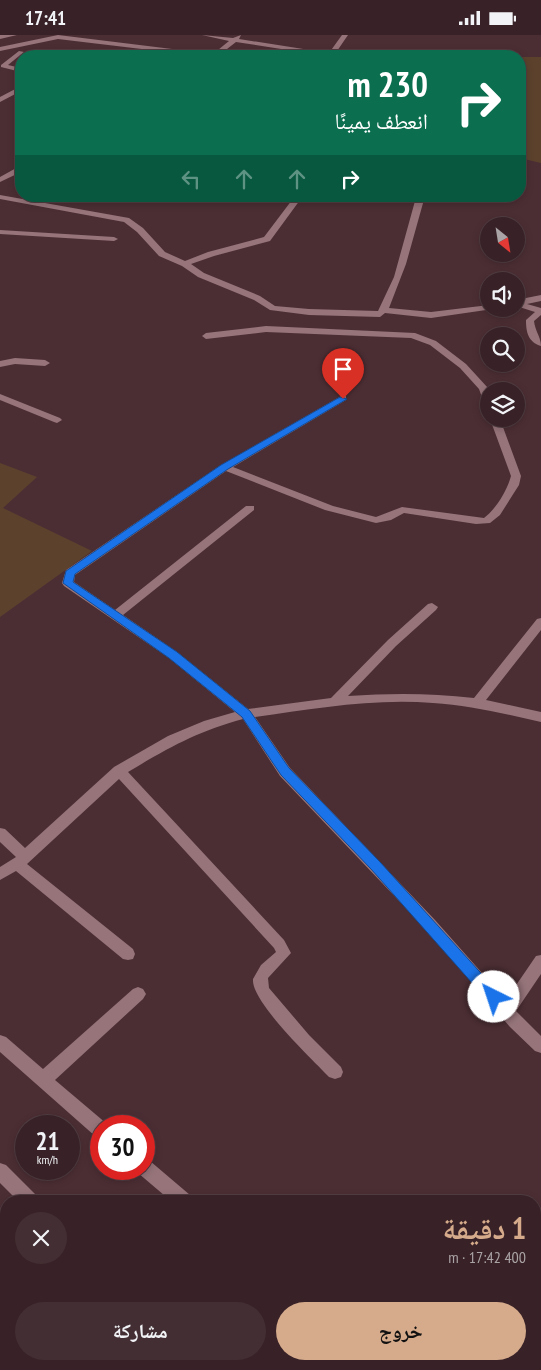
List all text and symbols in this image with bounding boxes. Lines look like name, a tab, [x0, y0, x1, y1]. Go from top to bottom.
text: 17:41	[25, 6, 66, 30]
text: 230 m	[347, 61, 428, 107]
icon: right	[446, 70, 511, 135]
text: انعطف يمينًا	[335, 107, 428, 135]
icon: left	[177, 165, 205, 193]
icon: ahead	[230, 165, 258, 193]
icon: ahead	[283, 165, 311, 193]
icon: right	[336, 165, 364, 193]
north arrow	[480, 217, 525, 263]
map controls	[480, 217, 525, 427]
button: sound	[480, 272, 525, 317]
button: search	[480, 327, 525, 372]
pin	[322, 348, 364, 399]
icon: arrive	[329, 355, 357, 383]
button: layers	[480, 382, 525, 427]
position arrow	[467, 970, 519, 1022]
speed limit sign: 30	[90, 1115, 155, 1180]
text: 21	[36, 1125, 59, 1157]
text: km/h	[37, 1152, 58, 1167]
text: 1 دقيقة	[443, 1208, 526, 1247]
button: close	[15, 1212, 67, 1264]
text: 400 m · 17:42	[448, 1247, 526, 1267]
button: مشاركة	[15, 1302, 266, 1360]
button: خروج	[276, 1302, 526, 1360]

